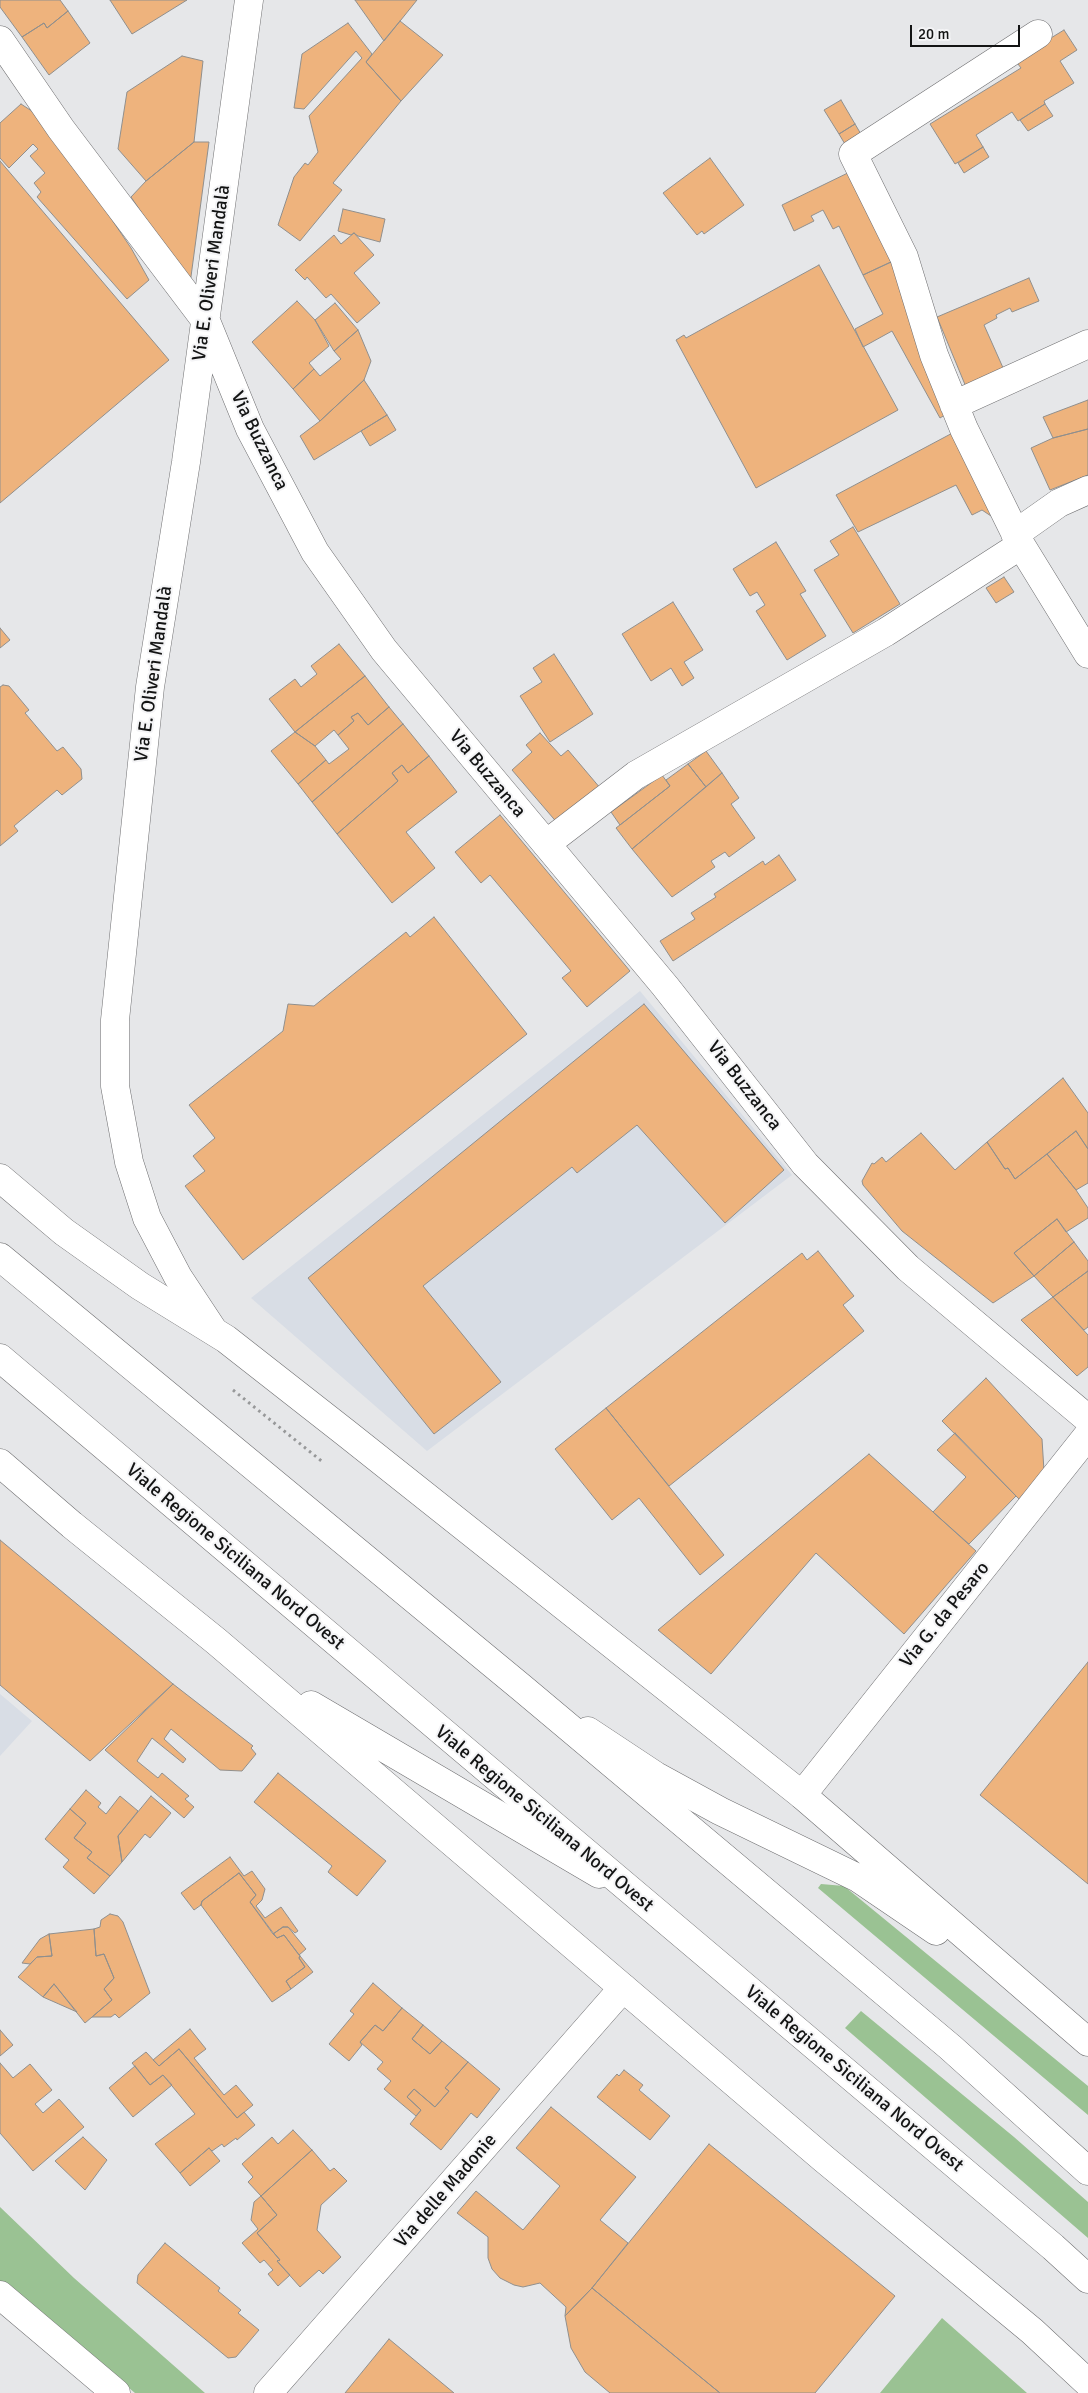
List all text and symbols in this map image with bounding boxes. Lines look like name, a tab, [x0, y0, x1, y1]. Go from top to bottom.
scale bar	[913, 15, 1023, 47]
text: 20 m	[918, 25, 949, 43]
street label: Via E. Oliveri Mandalà	[188, 183, 236, 363]
street label: Via Buzzanca	[225, 388, 293, 494]
street label: Via E. Oliveri Mandalà	[130, 584, 178, 764]
street label: Via Buzzanca	[444, 726, 530, 822]
street label: Via Buzzanca	[702, 1037, 786, 1135]
street label: Viale Regione Siciliana Nord Ovest	[121, 1459, 349, 1655]
street label: Via G. da Pesaro	[895, 1558, 995, 1672]
street label: Viale Regione Siciliana Nord Ovest	[430, 1721, 658, 1917]
street label: Viale Regione Siciliana Nord Ovest	[740, 1981, 968, 2177]
street label: Via delle Madonie	[390, 2129, 502, 2253]

